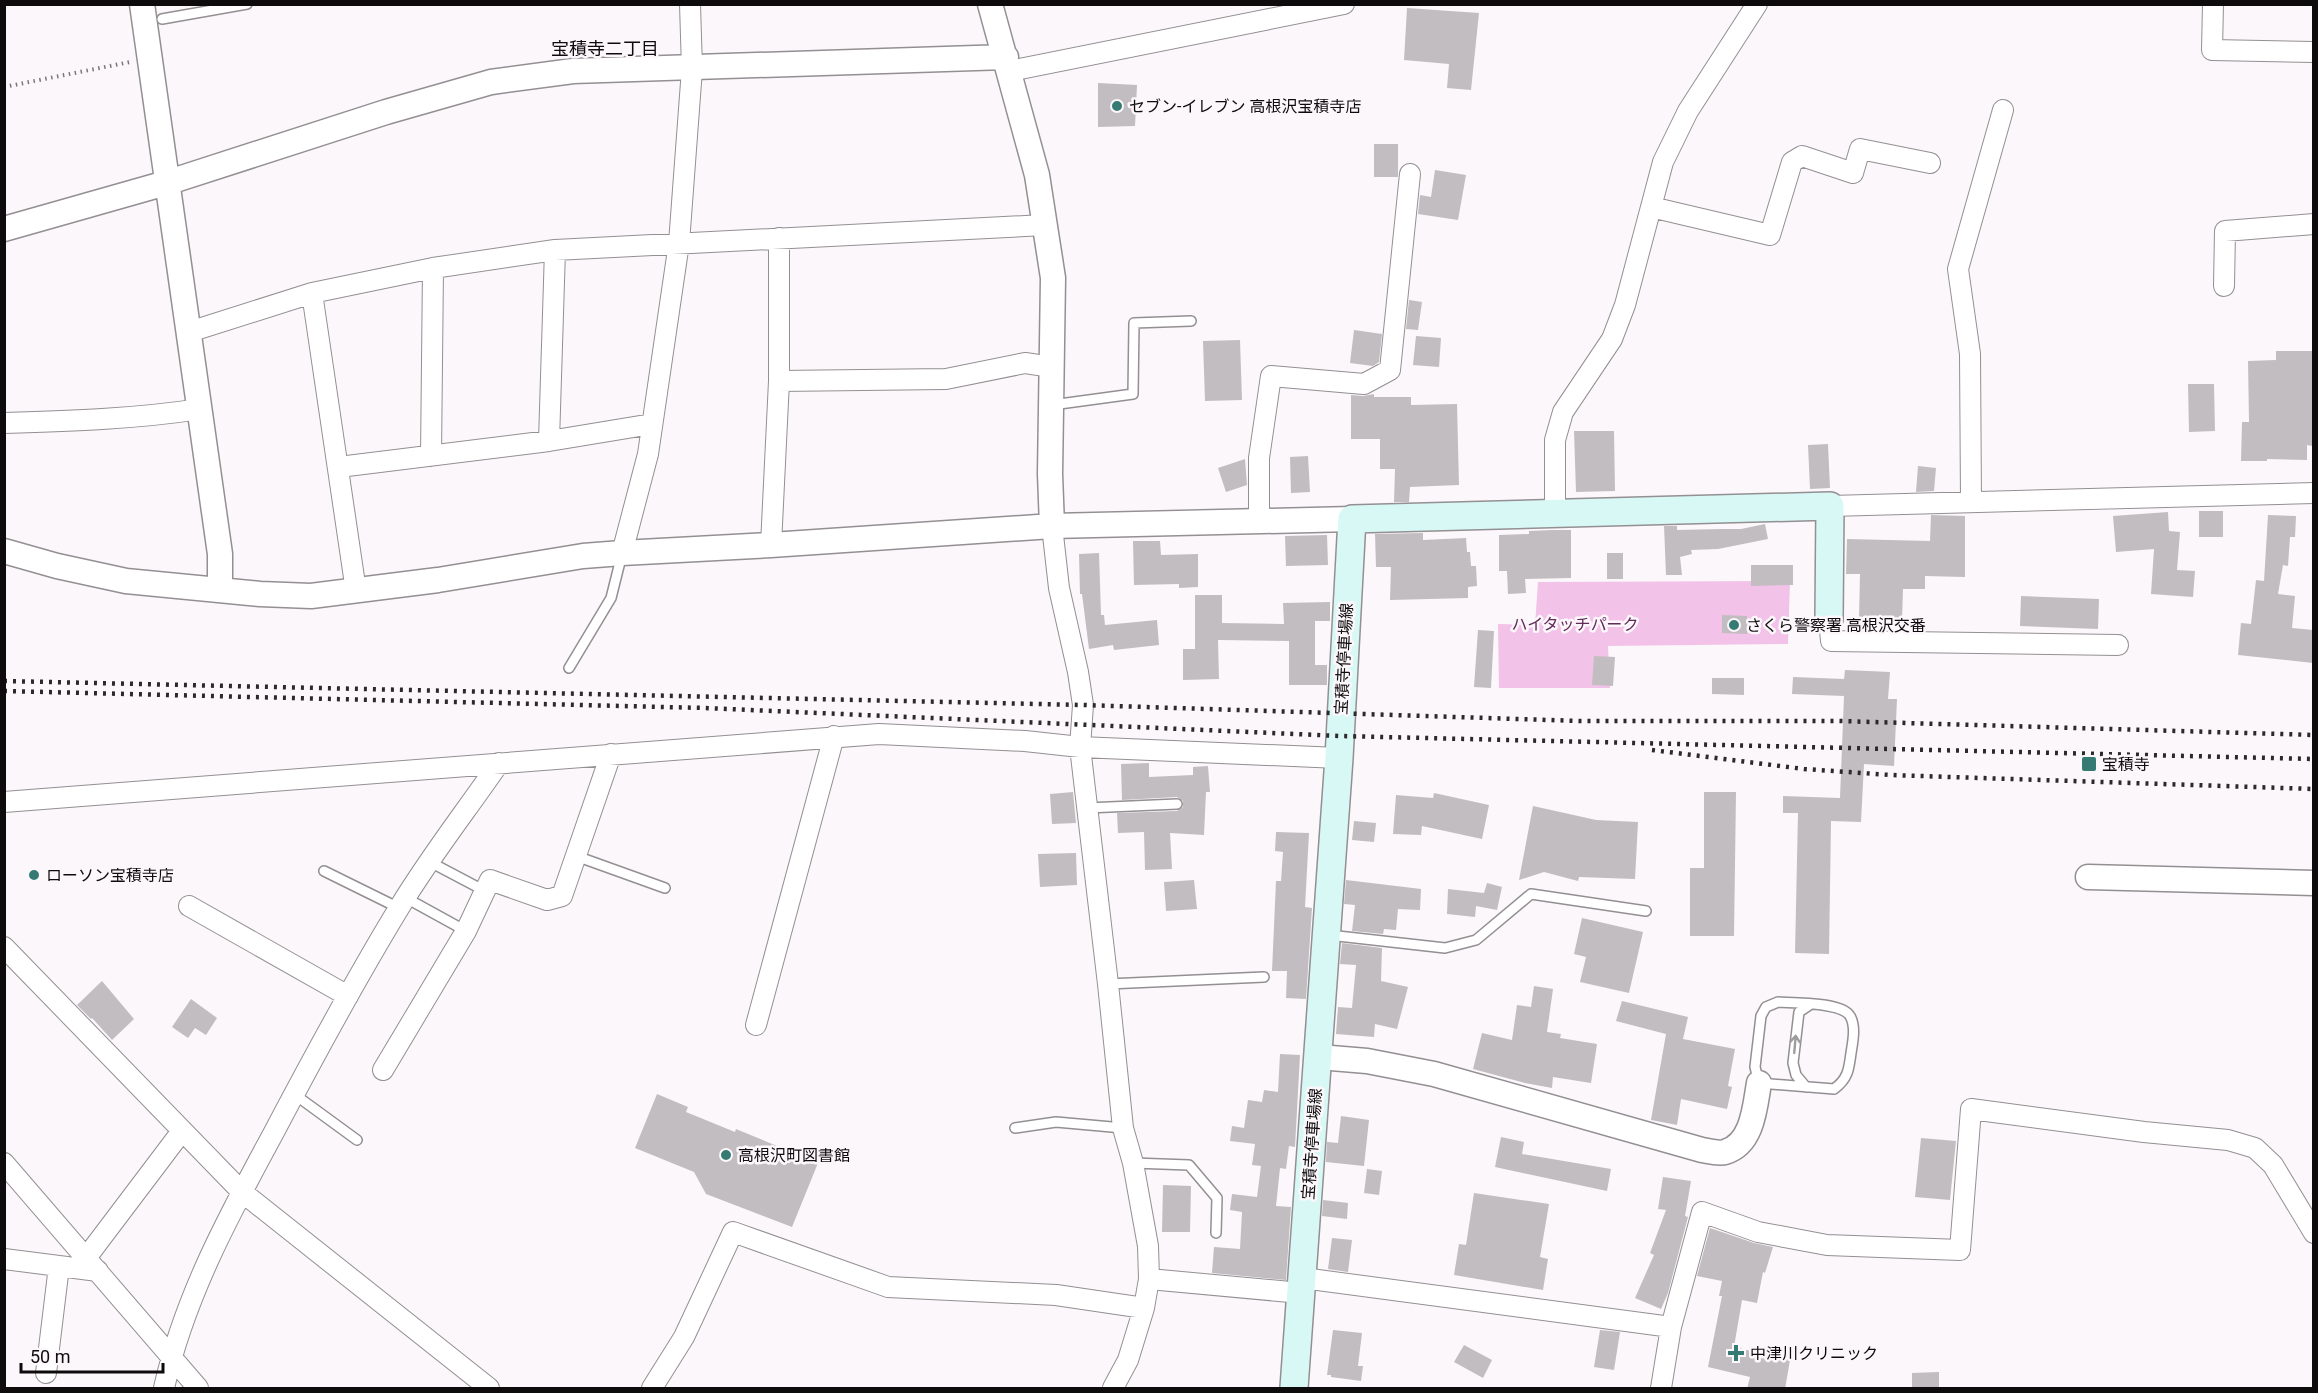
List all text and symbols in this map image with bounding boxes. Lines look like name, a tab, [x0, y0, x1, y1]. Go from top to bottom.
district label: 宝積寺二丁目	[551, 38, 659, 59]
place label: セブン-イレブン 高根沢宝積寺店	[1129, 97, 1361, 116]
marker: セブン-イレブン 高根沢宝積寺店	[1110, 99, 1124, 113]
street label: 宝積寺停車場線	[1332, 603, 1356, 715]
park label: ハイタッチパーク	[1511, 615, 1639, 634]
place label: さくら警察署 高根沢交番	[1746, 616, 1926, 635]
marker: さくら警察署 高根沢交番	[1727, 618, 1741, 632]
marker: 宝積寺	[2080, 755, 2098, 773]
place label: 宝積寺	[2102, 755, 2150, 774]
place label: ローソン宝積寺店	[46, 866, 174, 885]
marker: ローソン宝積寺店	[27, 868, 41, 882]
one-way arrow	[1790, 1035, 1801, 1055]
street label: 宝積寺停車場線	[1299, 1087, 1325, 1201]
place label: 高根沢町図書館	[738, 1146, 850, 1165]
marker: 高根沢町図書館	[719, 1148, 733, 1162]
scale bar	[21, 1336, 164, 1374]
marker: 中津川クリニック	[1727, 1344, 1745, 1362]
place label: 中津川クリニック	[1750, 1344, 1878, 1363]
text: 50 m	[30, 1346, 70, 1367]

